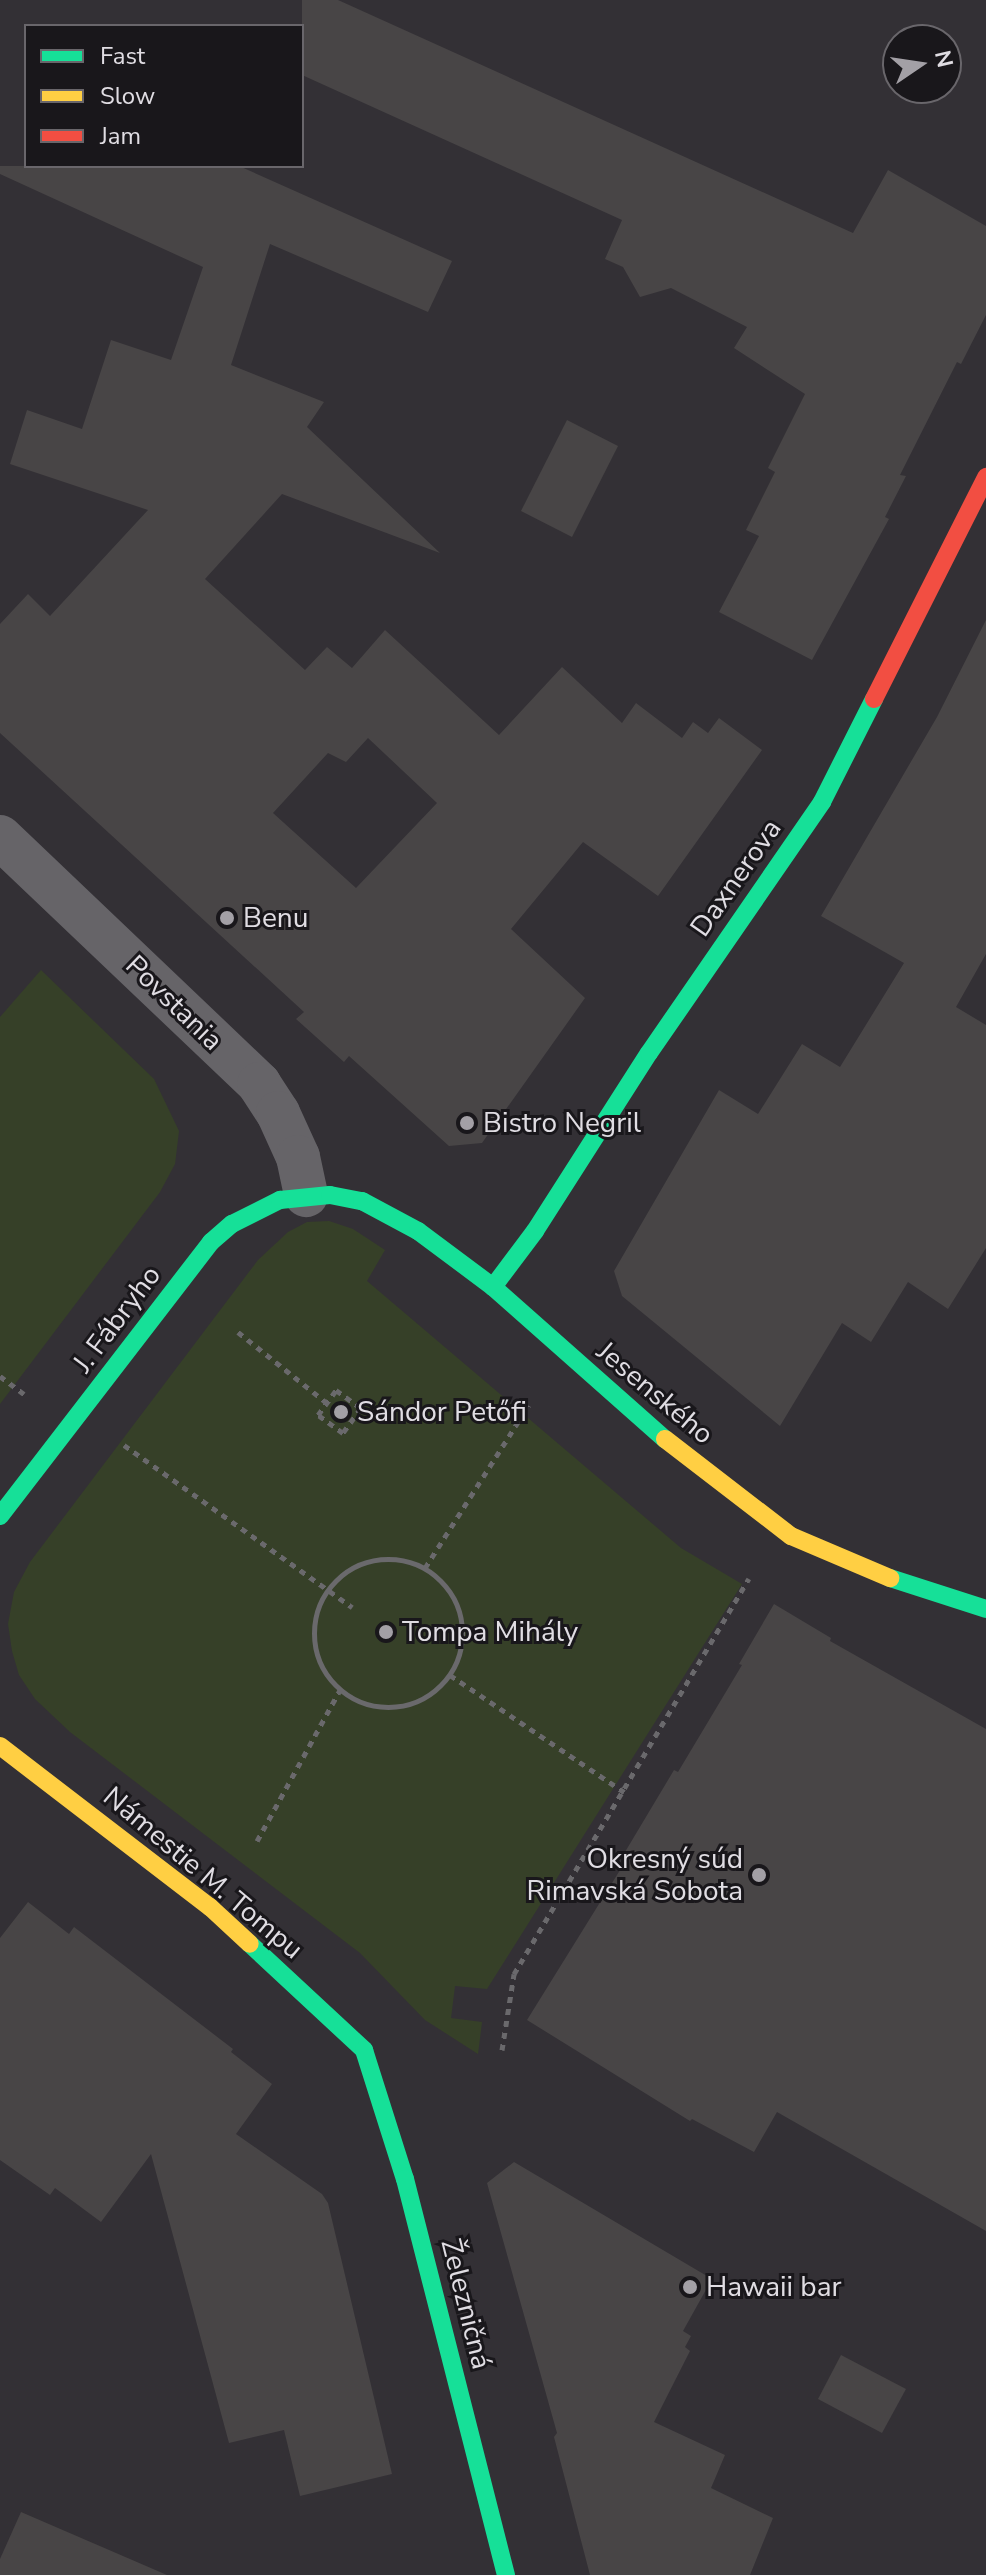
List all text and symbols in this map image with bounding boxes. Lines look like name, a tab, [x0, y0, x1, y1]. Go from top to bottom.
legend	[24, 24, 304, 168]
north arrow	[882, 24, 962, 104]
text: Fast	[100, 40, 145, 72]
text: N	[927, 48, 960, 70]
text: Slow	[100, 80, 155, 112]
text: Jam	[100, 120, 141, 152]
street label: Daxnerova	[683, 813, 789, 943]
place label: Benu	[243, 901, 308, 935]
marker: Benu	[218, 909, 236, 927]
street label: Povstania	[119, 949, 229, 1057]
place label: Bistro Negril	[483, 1106, 641, 1140]
marker: Bistro Negril	[458, 1114, 476, 1132]
street label: J. Fábryho	[66, 1259, 168, 1379]
street label: Jesenského	[590, 1335, 720, 1451]
place label: Sándor Petőfi	[357, 1395, 527, 1429]
marker: Sándor Petőfi	[332, 1403, 350, 1421]
place label: Tompa Mihály	[402, 1615, 578, 1649]
marker: Tompa Mihály	[377, 1623, 395, 1641]
street label: Námestie M. Tompu	[96, 1780, 310, 1966]
place label: Okresný súd Rimavská Sobota	[526, 1842, 743, 1908]
marker: Okresný súd Rimavská Sobota	[750, 1866, 768, 1884]
street label: Železničná	[434, 2235, 498, 2373]
place label: Hawaii bar	[706, 2270, 841, 2304]
marker: Hawaii bar	[681, 2278, 699, 2296]

